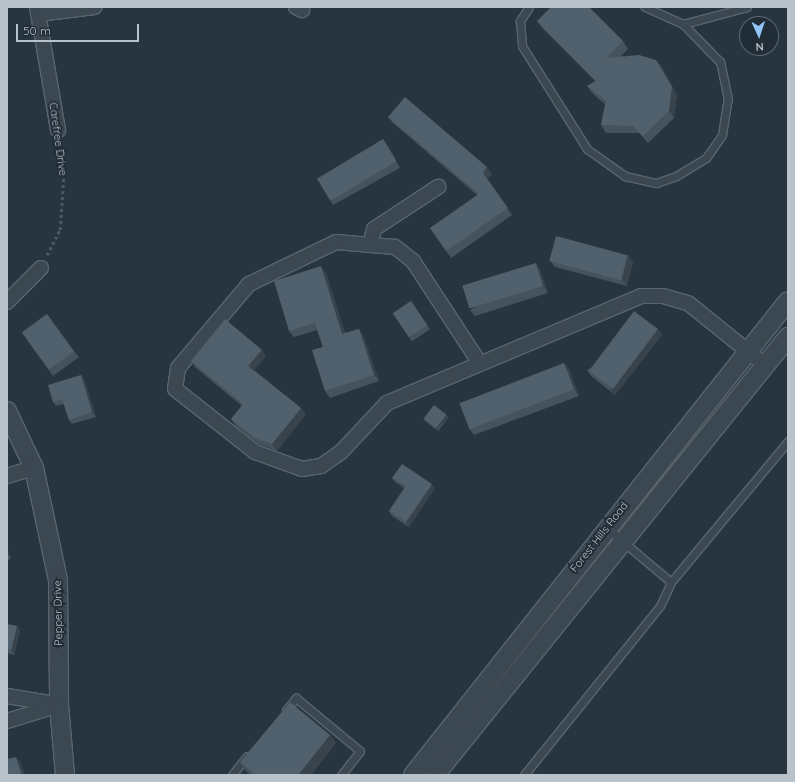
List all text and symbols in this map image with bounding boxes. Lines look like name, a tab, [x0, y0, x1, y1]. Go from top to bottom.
scale bar	[18, 16, 141, 42]
north arrow	[739, 16, 779, 56]
text: 50 m	[23, 23, 51, 38]
text: N	[755, 40, 764, 54]
street label: Carefree Drive	[46, 101, 70, 177]
street label: Forest Hills Road	[567, 499, 631, 575]
street label: Pepper Drive	[51, 580, 65, 646]

